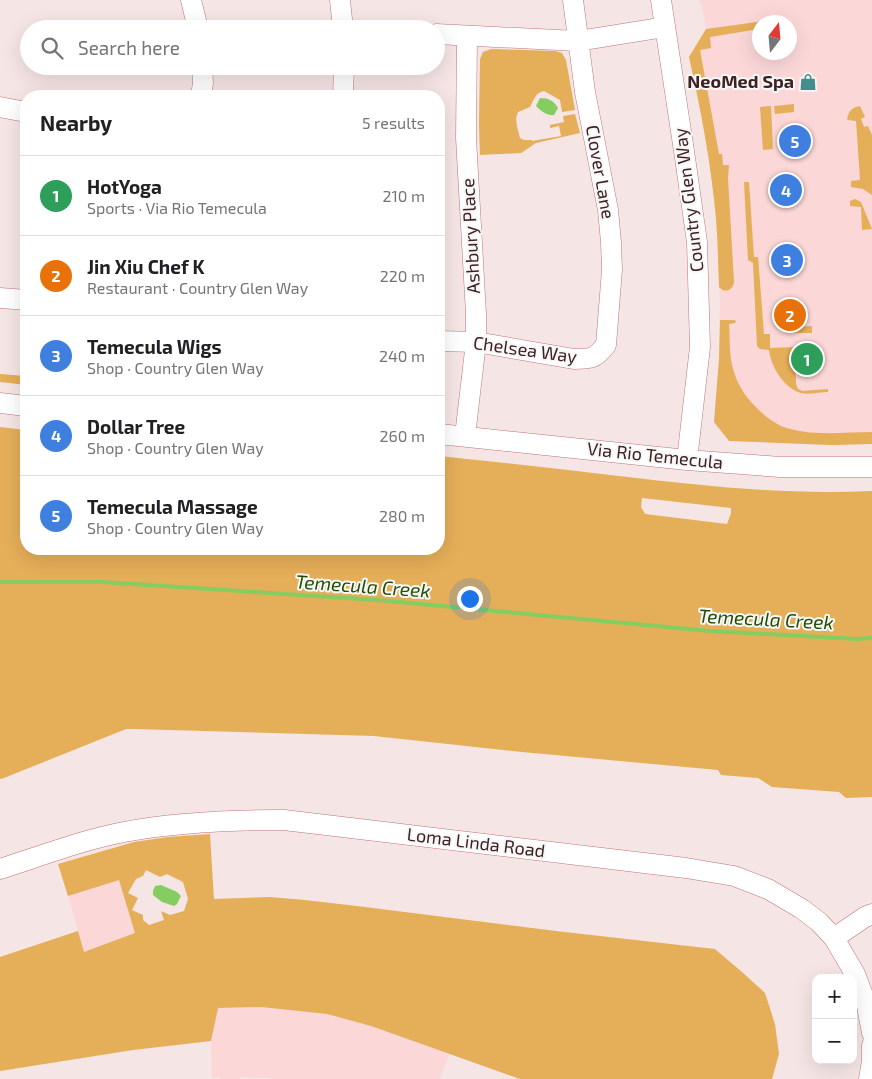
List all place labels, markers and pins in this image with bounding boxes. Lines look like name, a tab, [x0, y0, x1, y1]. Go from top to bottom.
place label: NeoMed Spa	[687, 70, 794, 92]
shop icon: NeoMed Spa	[798, 72, 818, 92]
pin: 5	[779, 122, 811, 160]
pin: 4	[770, 171, 802, 209]
pin: 3	[771, 241, 803, 279]
pin: 2	[774, 296, 806, 334]
pin: 1	[791, 340, 823, 378]

